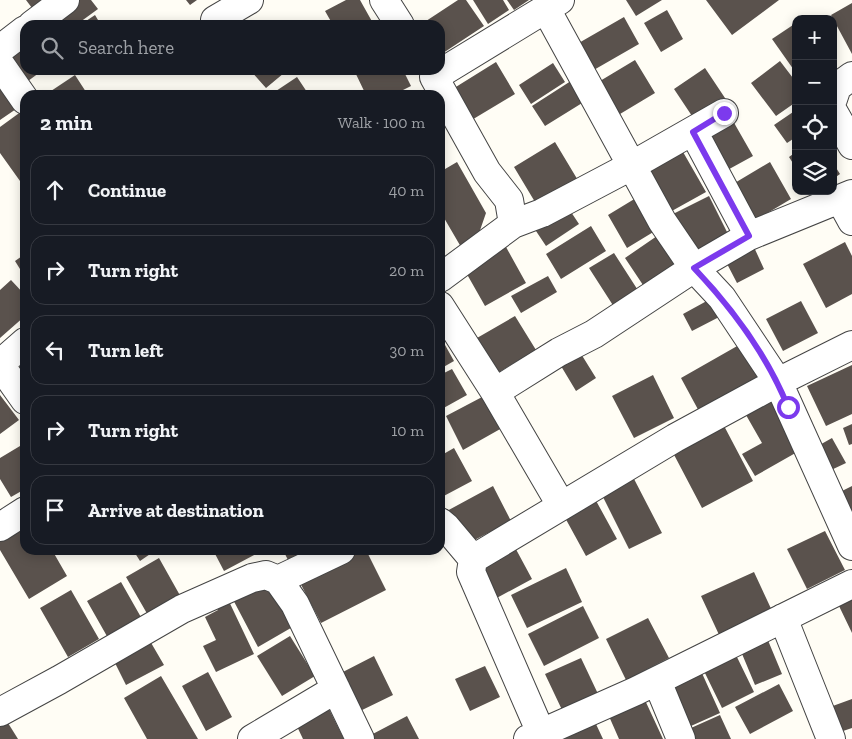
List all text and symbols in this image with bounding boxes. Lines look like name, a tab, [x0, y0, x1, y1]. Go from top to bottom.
map controls	[792, 15, 837, 195]
button: +	[792, 15, 837, 60]
search box	[20, 20, 445, 75]
icon: search	[38, 34, 66, 62]
text: Search here	[78, 36, 174, 59]
button: −	[792, 60, 837, 105]
route end	[713, 102, 736, 125]
button: locate	[792, 105, 837, 150]
text: 2 min	[40, 110, 92, 135]
text: Walk · 100 m	[338, 113, 425, 132]
button: layers	[792, 150, 837, 195]
icon: ahead	[41, 176, 69, 204]
text: Continue	[88, 179, 166, 202]
text: 40 m	[389, 181, 424, 200]
icon: right	[41, 256, 69, 284]
text: Turn right	[88, 259, 178, 282]
text: 20 m	[389, 261, 424, 280]
icon: left	[41, 336, 69, 364]
text: Turn left	[88, 339, 163, 362]
text: 30 m	[390, 341, 424, 360]
route start	[777, 396, 800, 419]
icon: right	[41, 416, 69, 444]
text: Turn right	[88, 419, 178, 442]
text: 10 m	[391, 421, 424, 440]
icon: arrive	[41, 496, 69, 524]
text: Arrive at destination	[88, 499, 264, 522]

